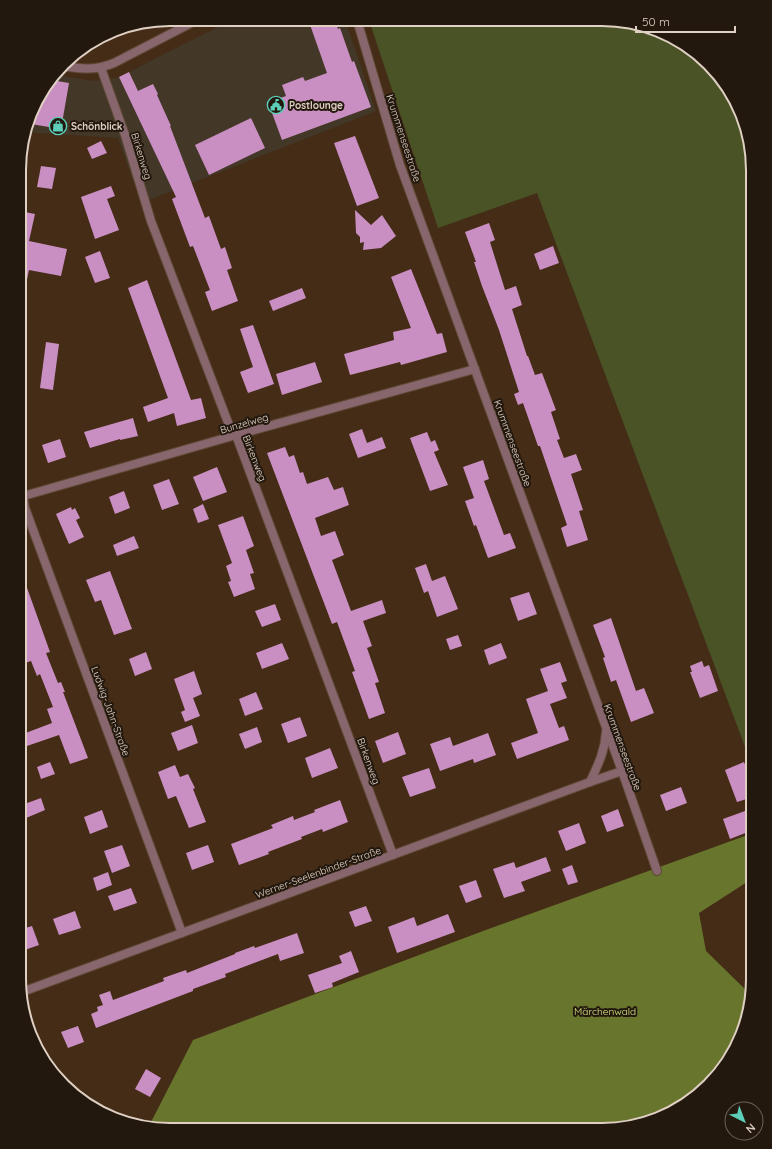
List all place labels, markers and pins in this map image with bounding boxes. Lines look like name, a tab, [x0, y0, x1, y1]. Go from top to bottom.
public building icon: Postlounge	[266, 95, 286, 115]
place label: Postlounge	[289, 99, 343, 112]
shop icon: Schönblick	[48, 116, 68, 136]
place label: Schönblick	[71, 120, 123, 133]

